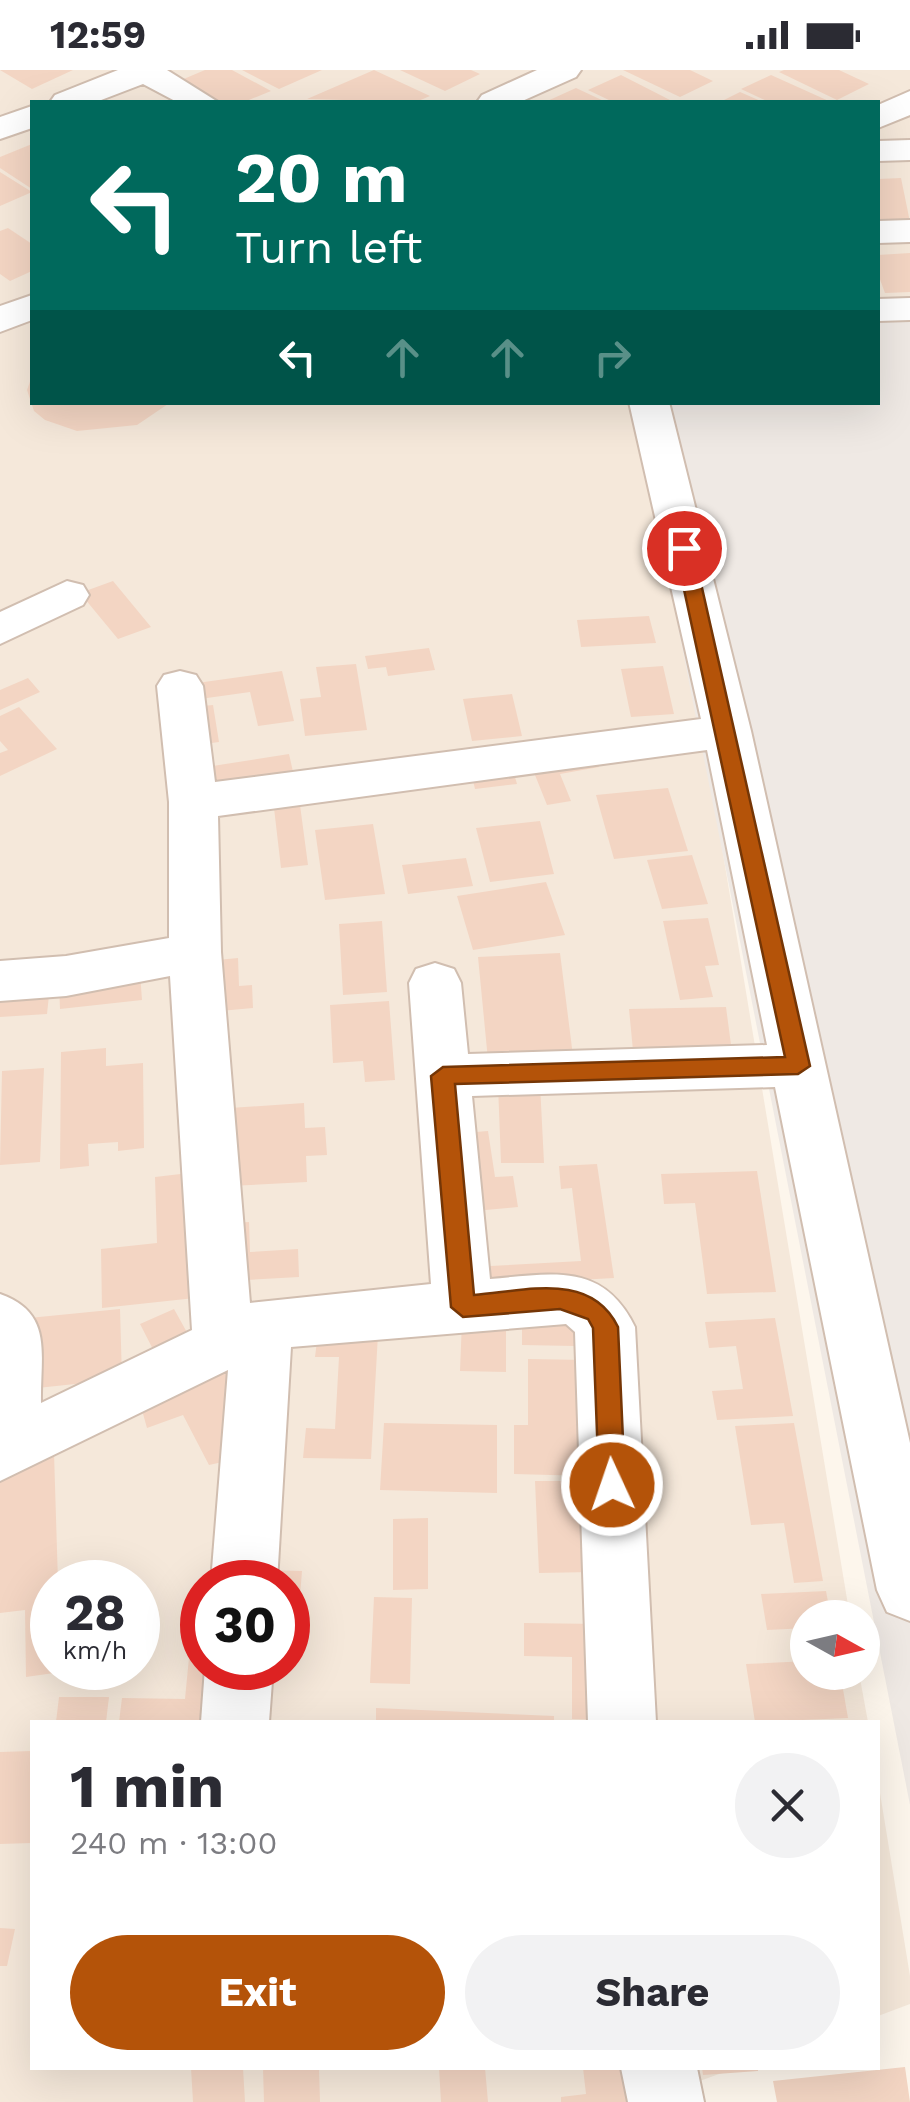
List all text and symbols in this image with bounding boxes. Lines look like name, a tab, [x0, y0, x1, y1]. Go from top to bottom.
text: 12:59	[50, 13, 146, 57]
text: 20 m	[235, 137, 408, 219]
icon: left	[70, 140, 200, 270]
text: Turn left	[235, 221, 422, 274]
icon: left	[270, 330, 325, 385]
icon: ahead	[375, 330, 430, 385]
icon: ahead	[480, 330, 535, 385]
icon: right	[585, 330, 640, 385]
pin	[642, 506, 727, 591]
icon: arrive	[657, 521, 712, 576]
position arrow	[560, 1433, 664, 1537]
speed limit sign: 30	[180, 1560, 310, 1690]
text: 28	[64, 1583, 126, 1642]
north arrow	[790, 1600, 880, 1690]
map controls	[790, 1600, 880, 1690]
text: km/h	[63, 1636, 127, 1665]
text: 1 min	[70, 1751, 224, 1822]
button: close	[735, 1753, 840, 1858]
text: 240 m · 13:00	[70, 1824, 277, 1862]
button: Exit	[70, 1935, 445, 2050]
button: Share	[465, 1935, 840, 2050]

